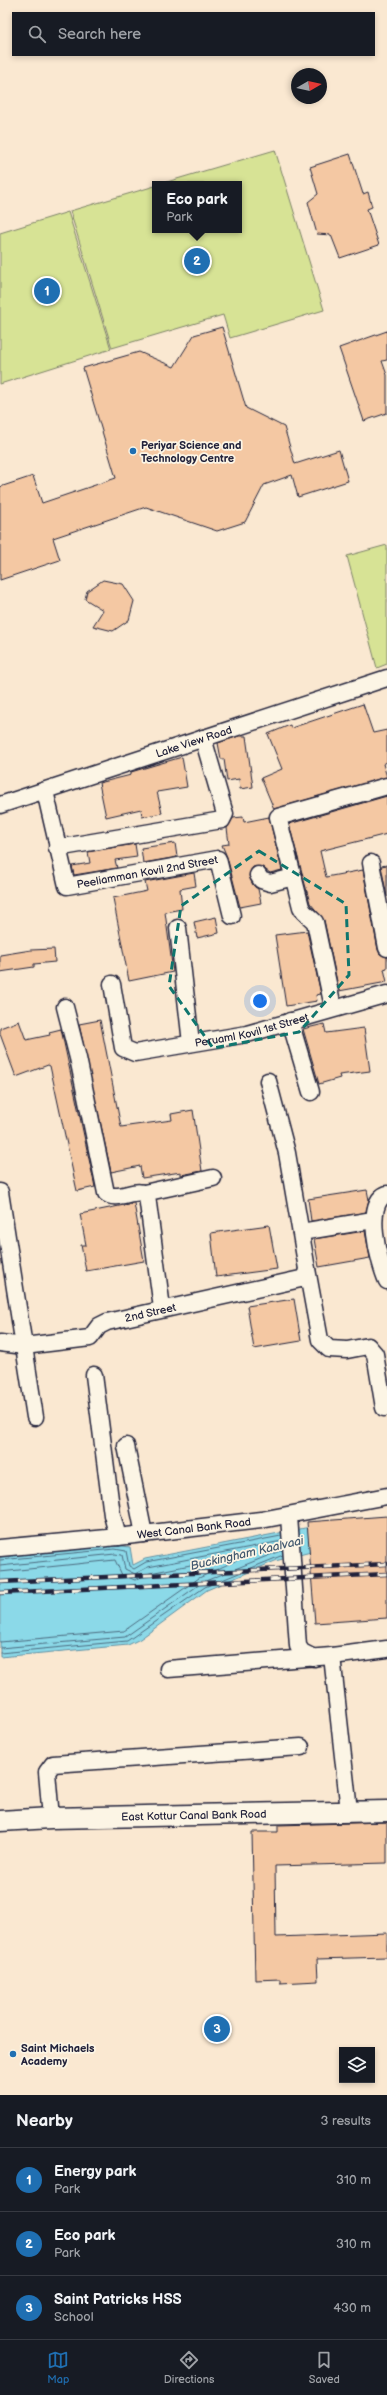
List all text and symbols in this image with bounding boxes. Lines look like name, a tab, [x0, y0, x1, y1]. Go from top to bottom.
search box	[12, 12, 375, 56]
icon: search	[26, 23, 48, 45]
text: Search here	[58, 25, 141, 44]
north arrow	[291, 68, 327, 104]
popup	[152, 181, 242, 233]
text: Eco park	[166, 190, 228, 209]
text: Park	[166, 209, 192, 225]
pin: 2	[184, 246, 210, 276]
pin: 1	[34, 276, 60, 306]
place label: Periyar Science and Technology Centre	[141, 439, 241, 465]
marker: Periyar Science and Technology Centre	[128, 446, 138, 456]
street label: Lake View Road	[154, 723, 234, 760]
street label: Peeliamman Kovil 2nd Street	[76, 853, 219, 891]
your location	[250, 991, 270, 1011]
street label: Peruaml Kovil 1st Street	[194, 1011, 311, 1050]
street label: 2nd Street	[124, 1301, 178, 1325]
street label: West Canal Bank Road	[136, 1515, 252, 1542]
water label: Buckingham Kaalvaai	[189, 1533, 306, 1574]
street label: East Kottur Canal Bank Road	[121, 1808, 267, 1824]
pin: 3	[204, 2014, 230, 2044]
place label: Saint Michaels Academy	[20, 2042, 95, 2068]
map controls	[339, 2047, 375, 2083]
button: layers	[339, 2047, 375, 2083]
marker: Saint Michaels Academy	[8, 2049, 18, 2059]
text: Nearby	[16, 2111, 73, 2131]
text: 3 results	[320, 2113, 371, 2129]
text: Energy park	[54, 2162, 136, 2181]
text: 1	[26, 2172, 32, 2188]
text: 310 m	[336, 2172, 371, 2188]
text: Park	[54, 2181, 80, 2197]
text: Eco park	[54, 2226, 115, 2245]
text: 2	[25, 2236, 33, 2252]
text: 310 m	[336, 2236, 371, 2252]
text: Park	[54, 2245, 80, 2261]
text: Saint Patricks HSS	[54, 2290, 182, 2309]
text: 3	[25, 2300, 33, 2316]
text: 430 m	[333, 2300, 371, 2316]
text: School	[54, 2309, 94, 2325]
tab: Map	[47, 2349, 69, 2386]
tab: Directions	[164, 2349, 214, 2386]
tab: Saved	[309, 2349, 340, 2386]

